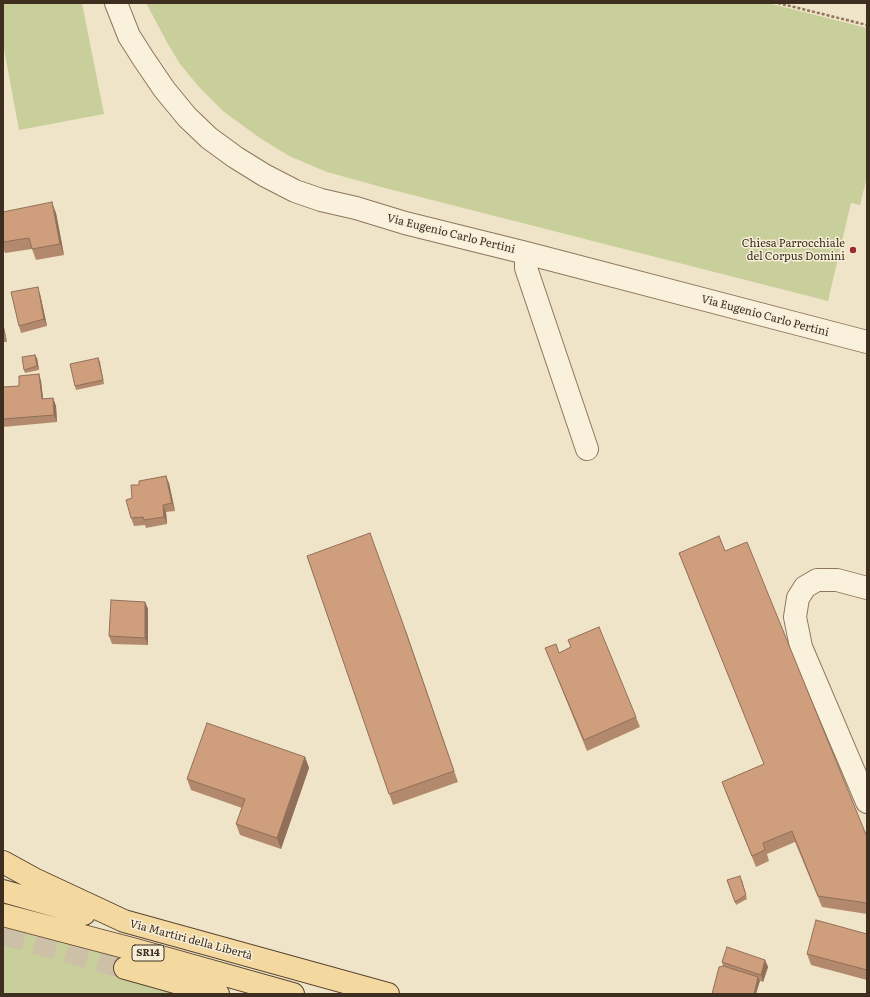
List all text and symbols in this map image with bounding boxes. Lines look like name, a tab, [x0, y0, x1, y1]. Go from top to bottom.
street label: Via Eugenio Carlo Pertini	[385, 212, 517, 256]
place label: Chiesa Parrocchiale del Corpus Domini	[742, 237, 845, 263]
marker: Chiesa Parrocchiale del Corpus Domini	[848, 245, 858, 255]
street label: Via Eugenio Carlo Pertini	[700, 293, 830, 339]
street label: Via Martiri della Libertà	[128, 917, 254, 963]
road number: SR14	[132, 945, 164, 961]

